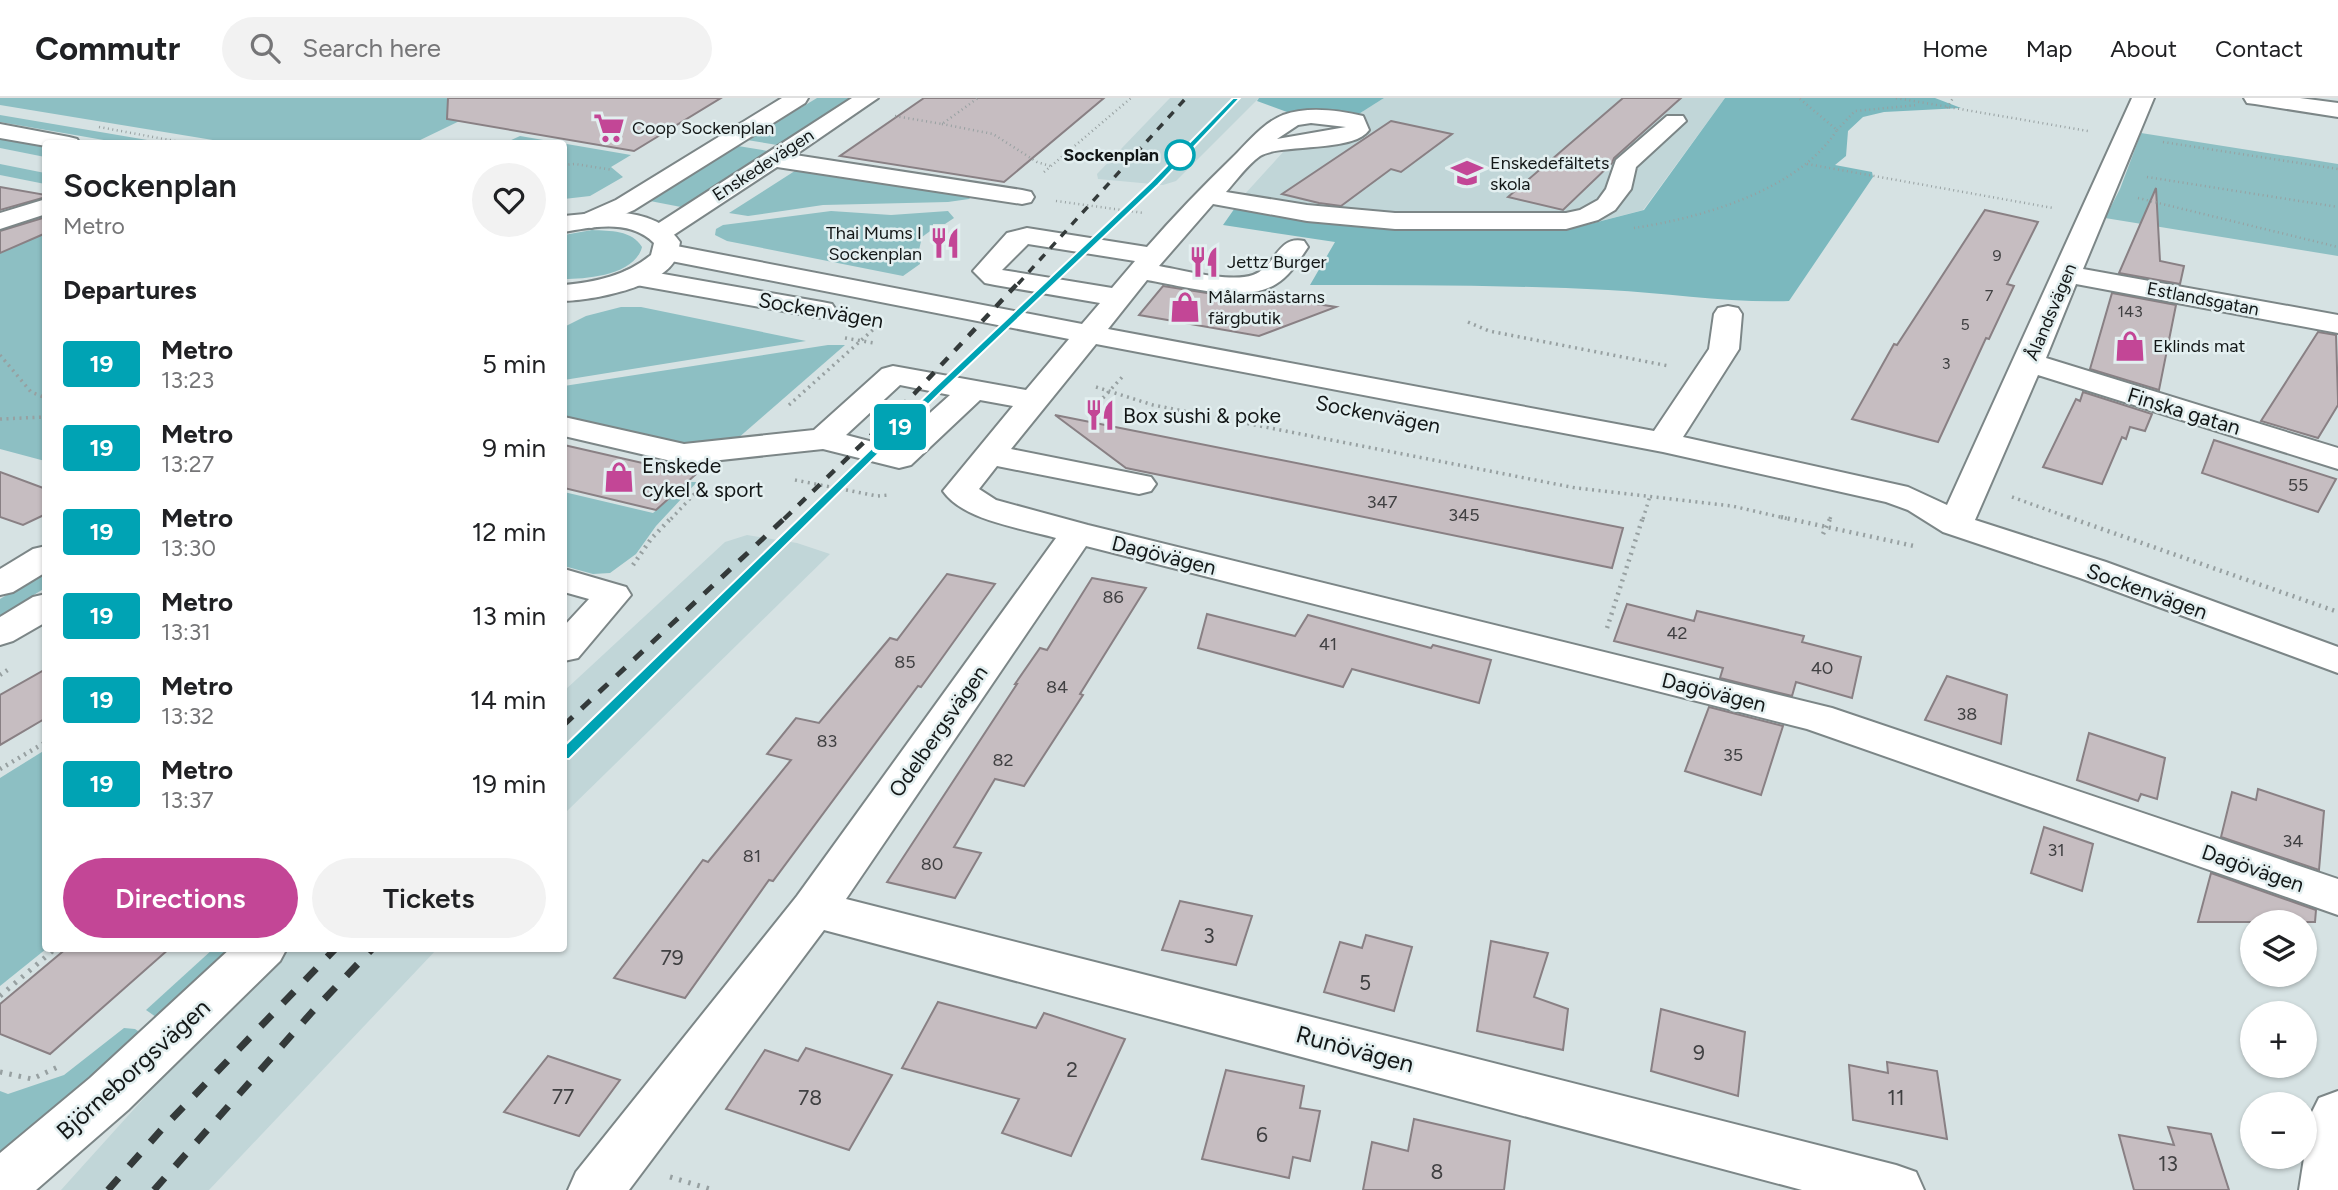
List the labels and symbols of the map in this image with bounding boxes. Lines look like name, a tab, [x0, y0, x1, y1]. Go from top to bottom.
supermarket icon: Coop Sockenplan	[592, 111, 626, 145]
place label: Coop Sockenplan	[632, 117, 774, 139]
street label: Enskedevägen	[708, 124, 818, 206]
marker: Sockenplan	[1165, 140, 1195, 170]
place label: Sockenplan	[1063, 144, 1159, 166]
place label: Enskedefältets skola	[1490, 152, 1609, 195]
school or university icon: Enskedefältets skola	[1450, 156, 1484, 190]
place label: Thai Mums I Sockenplan	[826, 222, 922, 265]
restaurant icon: Thai Mums I Sockenplan	[928, 226, 962, 260]
restaurant icon: Jettz Burger	[1187, 245, 1221, 279]
house number: 9	[1992, 246, 2002, 265]
place label: Jettz Burger	[1227, 251, 1327, 273]
street label: Ålandsvägen	[2021, 260, 2081, 364]
street label: Estlandsgatan	[2145, 277, 2261, 321]
place label: Målarmästarns färgbutik	[1208, 286, 1325, 329]
house number: 7	[1985, 286, 1994, 305]
street label: Sockenvägen	[757, 287, 885, 333]
shop icon: Målarmästarns färgbutik	[1168, 290, 1202, 324]
house number: 143	[2117, 302, 2143, 321]
house number: 5	[1960, 315, 1970, 334]
shop icon: Eklinds mat	[2113, 329, 2147, 363]
place label: Eklinds mat	[2153, 335, 2245, 357]
house number: 3	[1942, 354, 1950, 373]
street label: Finska gatan	[2124, 382, 2244, 440]
street label: Sockenvägen	[1314, 390, 1442, 438]
restaurant icon: Box sushi & poke	[1083, 398, 1117, 432]
place label: Box sushi & poke	[1123, 403, 1281, 428]
line badge: 19	[869, 404, 932, 450]
place label: Enskede cykel & sport	[642, 453, 764, 502]
shop icon: Enskede cykel & sport	[602, 460, 636, 494]
house number: 55	[2288, 474, 2308, 496]
house number: 347	[1367, 491, 1398, 513]
house number: 345	[1448, 504, 1480, 526]
street label: Dagövägen	[1109, 530, 1219, 580]
street label: Sockenvägen	[2083, 558, 2211, 624]
house number: 86	[1102, 586, 1124, 608]
house number: 42	[1666, 622, 1688, 644]
house number: 41	[1319, 633, 1337, 655]
house number: 85	[894, 651, 916, 673]
house number: 40	[1811, 657, 1833, 679]
street label: Odelbergsvägen	[883, 660, 993, 802]
street label: Dagövägen	[1659, 667, 1769, 717]
house number: 84	[1046, 676, 1068, 698]
house number: 38	[1957, 703, 1977, 725]
house number: 83	[817, 730, 837, 752]
house number: 35	[1723, 744, 1743, 766]
house number: 82	[992, 749, 1014, 771]
house number: 34	[2283, 830, 2303, 852]
house number: 31	[2047, 839, 2065, 861]
street label: Dagövägen	[2199, 839, 2307, 897]
house number: 81	[743, 845, 761, 867]
house number: 80	[921, 853, 943, 875]
house number: 3	[1203, 923, 1215, 948]
house number: 79	[660, 945, 684, 970]
house number: 5	[1359, 970, 1371, 995]
street label: Björneborgsvägen	[50, 993, 216, 1145]
street label: Runövägen	[1293, 1019, 1417, 1079]
house number: 9	[1693, 1040, 1705, 1065]
house number: 2	[1066, 1057, 1078, 1082]
house number: 77	[552, 1084, 574, 1109]
house number: 78	[798, 1085, 822, 1110]
house number: 11	[1887, 1085, 1905, 1110]
house number: 6	[1256, 1122, 1268, 1147]
house number: 13	[2158, 1151, 2178, 1176]
house number: 8	[1431, 1159, 1443, 1184]

